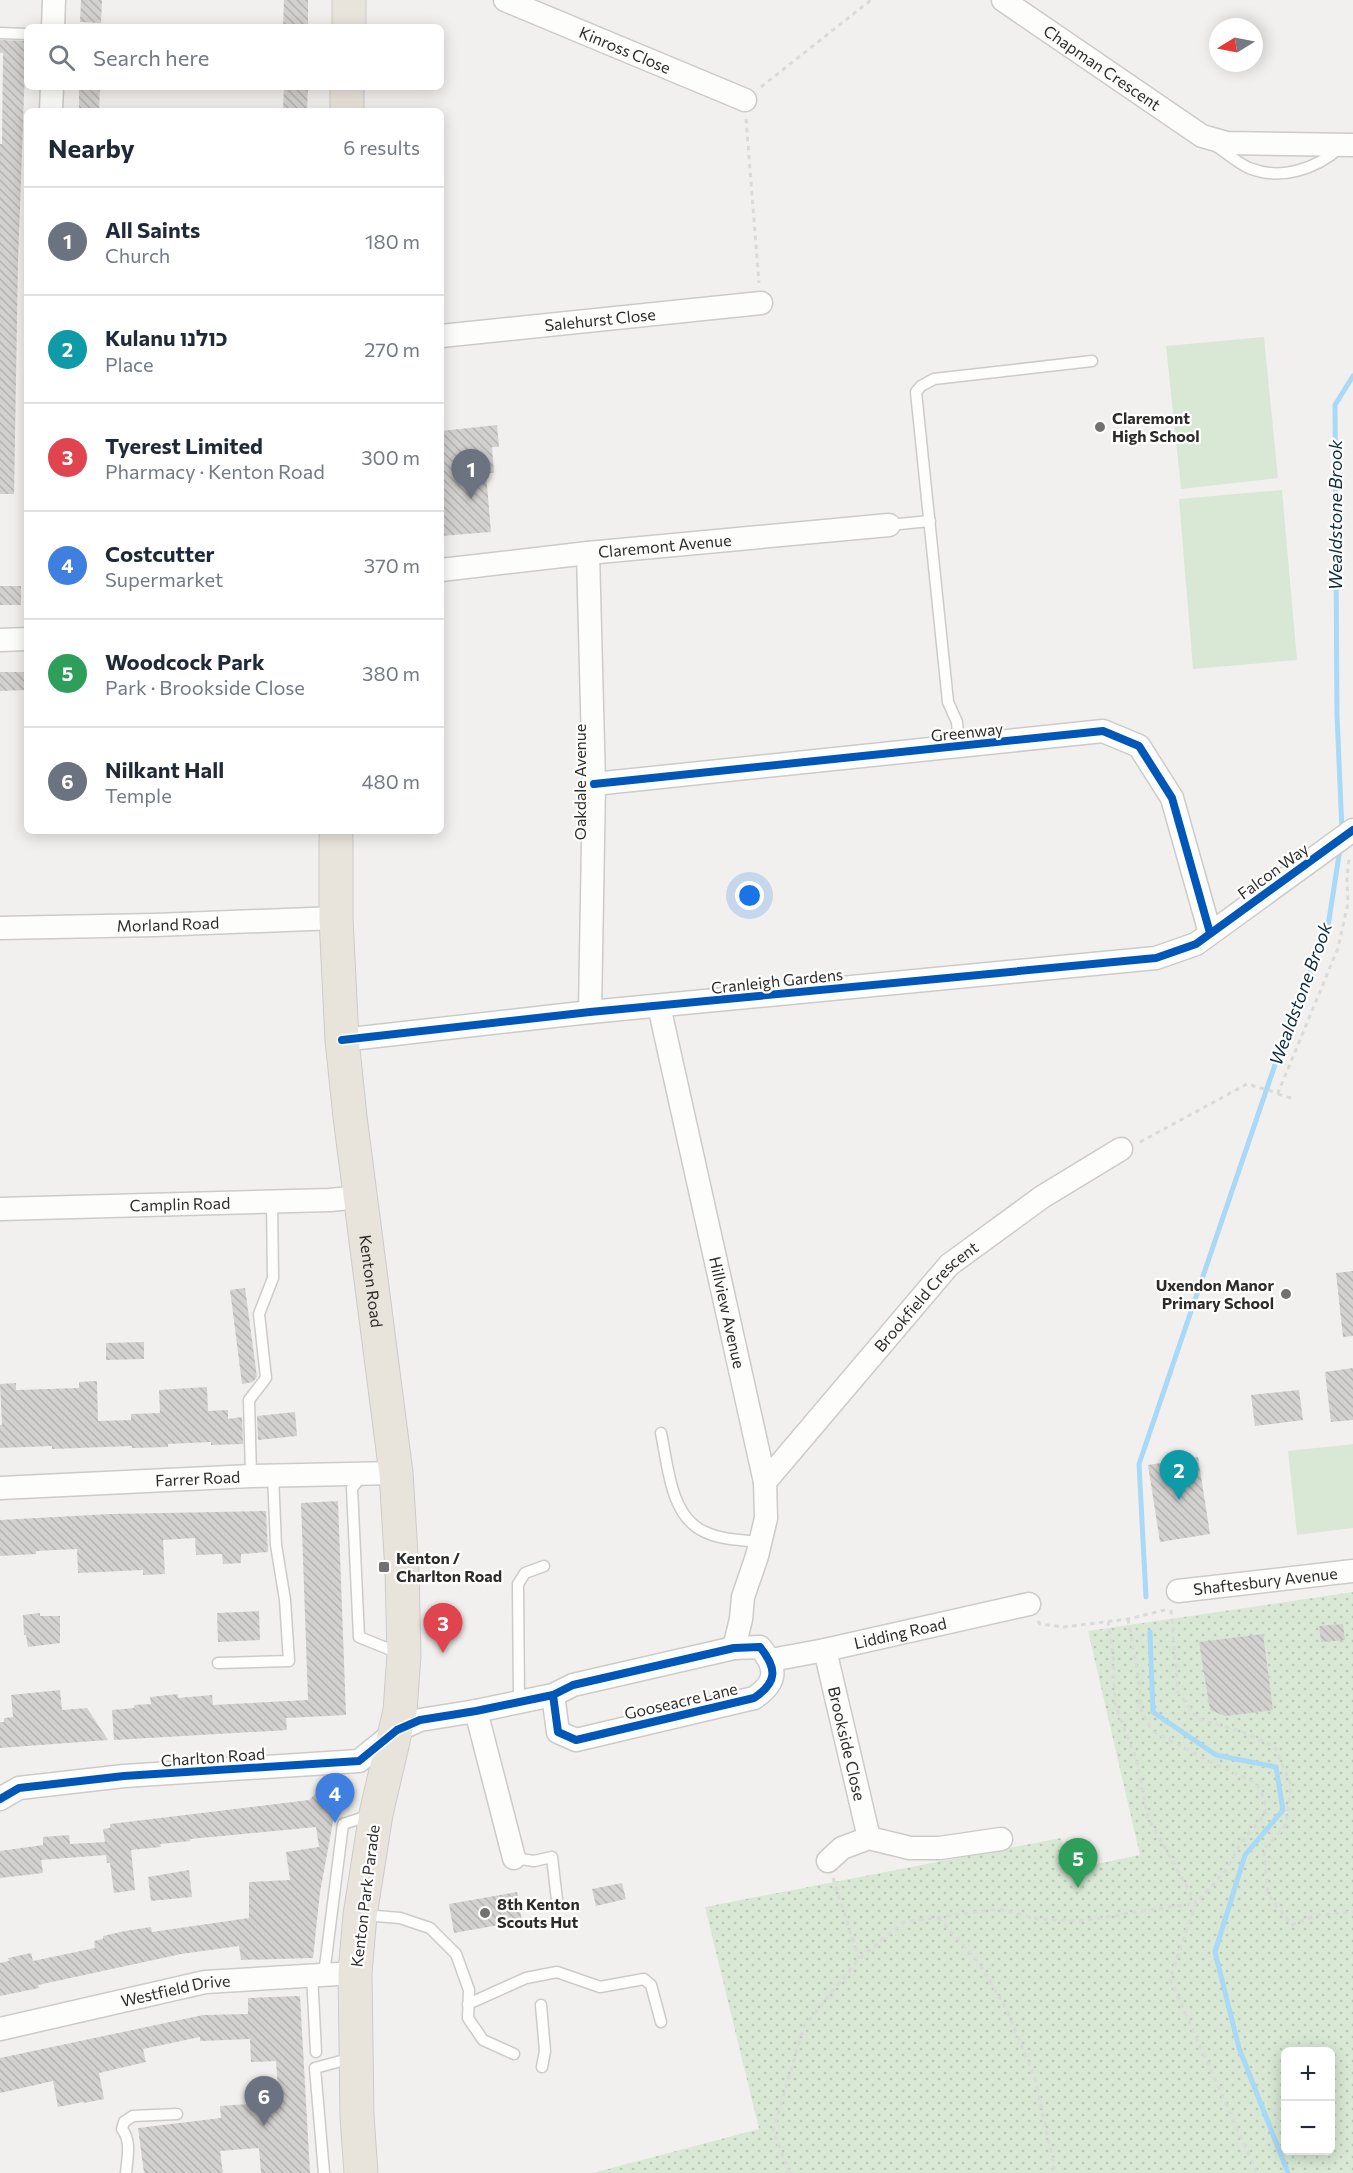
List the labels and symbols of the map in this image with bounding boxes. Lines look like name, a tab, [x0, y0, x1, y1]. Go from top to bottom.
north arrow	[1209, 18, 1263, 72]
street label: Chapman Crescent	[1040, 21, 1165, 114]
street label: Kinross Close	[577, 22, 674, 77]
street label: Salehurst Close	[544, 304, 657, 334]
place label: Claremont High School	[1112, 408, 1200, 445]
marker: Claremont High School	[1093, 420, 1107, 434]
water label: Wealdstone Brook	[1324, 439, 1346, 590]
pin: 1	[452, 450, 490, 499]
street label: Claremont Avenue	[597, 530, 732, 561]
street label: Greenway	[930, 718, 1004, 745]
street label: Oakdale Avenue	[570, 724, 589, 840]
street label: Falcon Way	[1234, 839, 1312, 903]
your location	[735, 881, 764, 910]
street label: Morland Road	[116, 913, 220, 935]
water label: Wealdstone Brook	[1264, 918, 1337, 1068]
street label: Cranleigh Gardens	[710, 964, 844, 997]
street label: Camplin Road	[129, 1193, 230, 1214]
street label: Kenton Road	[356, 1233, 387, 1329]
street label: Brookfield Crescent	[870, 1237, 982, 1355]
street label: Hillview Avenue	[706, 1255, 749, 1370]
place label: Uxendon Manor Primary School	[1156, 1275, 1274, 1312]
marker: Uxendon Manor Primary School	[1279, 1287, 1293, 1301]
pin: 2	[1160, 1450, 1198, 1500]
street label: Farrer Road	[155, 1467, 241, 1490]
place label: Kenton / Charlton Road	[396, 1548, 502, 1585]
marker: Kenton / Charlton Road	[377, 1560, 391, 1574]
street label: Shaftesbury Avenue	[1192, 1563, 1338, 1598]
pin: 3	[424, 1604, 462, 1653]
street label: Lidding Road	[852, 1613, 948, 1652]
street label: Gooseacre Lane	[623, 1678, 739, 1723]
street label: Brookside Close	[825, 1684, 870, 1802]
street label: Charlton Road	[160, 1743, 266, 1770]
pin: 4	[316, 1774, 354, 1823]
street label: Kenton Park Parade	[346, 1824, 383, 1968]
pin: 5	[1058, 1838, 1098, 1888]
place label: 8th Kenton Scouts Hut	[497, 1894, 580, 1931]
marker: 8th Kenton Scouts Hut	[478, 1906, 492, 1920]
street label: Westfield Drive	[119, 1970, 231, 2010]
pin: 6	[244, 2076, 284, 2126]

